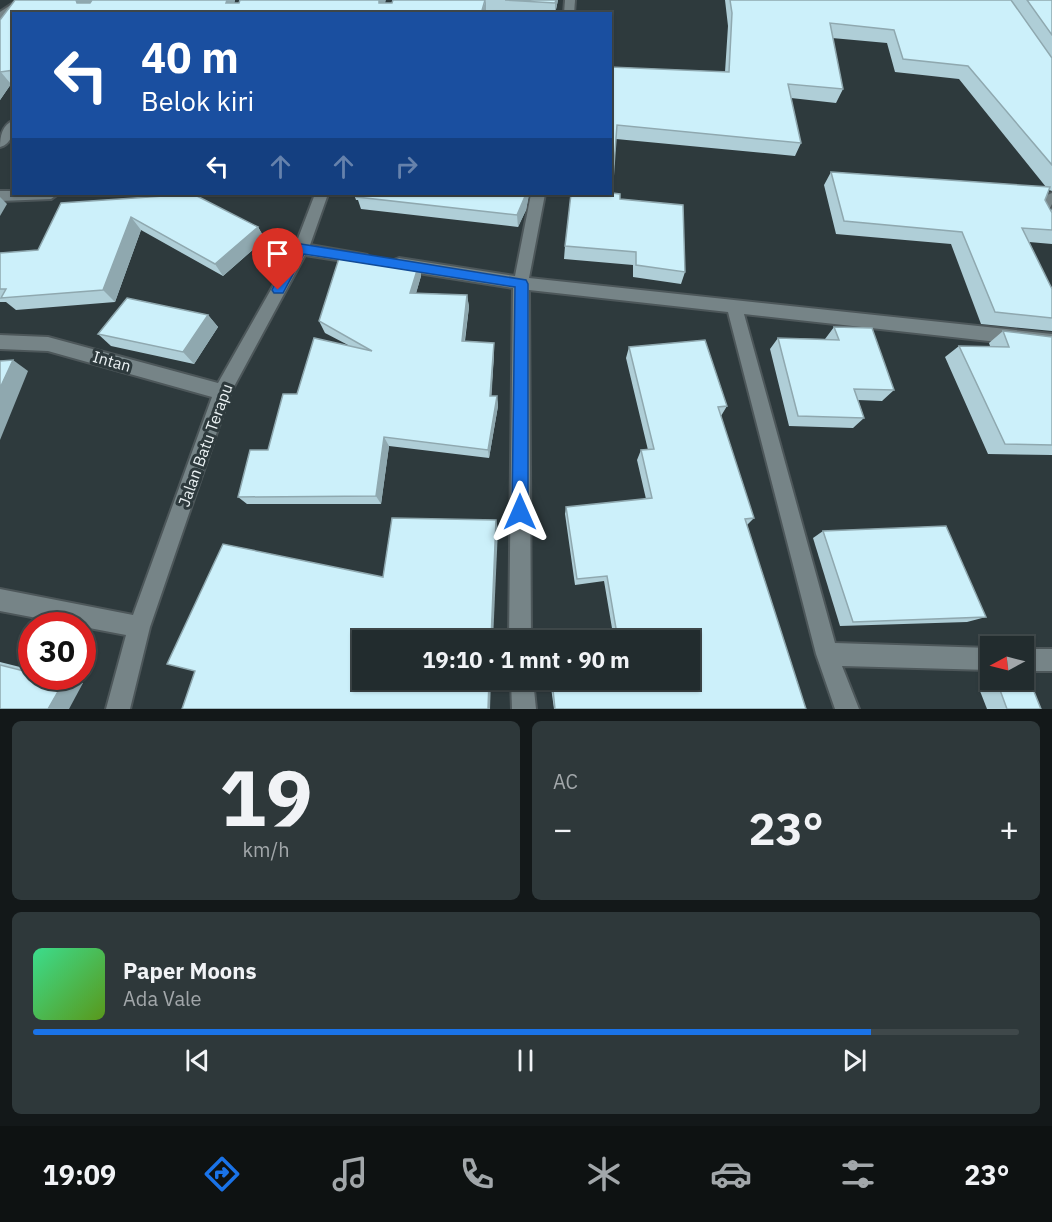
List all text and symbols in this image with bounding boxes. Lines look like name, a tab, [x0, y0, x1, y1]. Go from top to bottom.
text: 40 m	[141, 30, 239, 85]
icon: left	[42, 36, 120, 114]
text: Belok kiri	[141, 83, 254, 118]
icon: left	[201, 150, 234, 183]
icon: ahead	[264, 150, 297, 183]
icon: ahead	[327, 150, 360, 183]
icon: right	[390, 150, 423, 183]
pin	[252, 228, 303, 290]
icon: arrive	[261, 237, 294, 270]
street label: Intan	[91, 346, 133, 376]
street label: Jalan Batu Terapu	[173, 381, 237, 509]
position arrow	[488, 480, 552, 544]
speed limit sign: 30	[18, 612, 96, 690]
north arrow	[980, 636, 1034, 690]
map controls	[980, 636, 1034, 690]
text: 19:10 · 1 mnt · 90 m	[422, 645, 630, 674]
text: 19	[219, 746, 313, 847]
text: AC	[553, 768, 578, 795]
text: 23°	[748, 799, 824, 857]
text: −	[553, 807, 573, 850]
text: +	[999, 807, 1019, 850]
text: km/h	[242, 836, 290, 863]
text: Paper Moons	[123, 956, 256, 985]
text: Ada Vale	[123, 985, 202, 1012]
icon: previous	[181, 1044, 214, 1077]
icon: pause	[509, 1044, 542, 1077]
icon: next	[838, 1044, 871, 1077]
icon: directions	[201, 1153, 243, 1195]
icon: music	[329, 1153, 371, 1195]
icon: phone	[456, 1153, 498, 1195]
icon: climate	[583, 1153, 625, 1195]
icon: car	[710, 1153, 752, 1195]
icon: filters	[837, 1153, 879, 1195]
text: 19:09	[43, 1157, 116, 1192]
text: 23°	[964, 1157, 1009, 1192]

